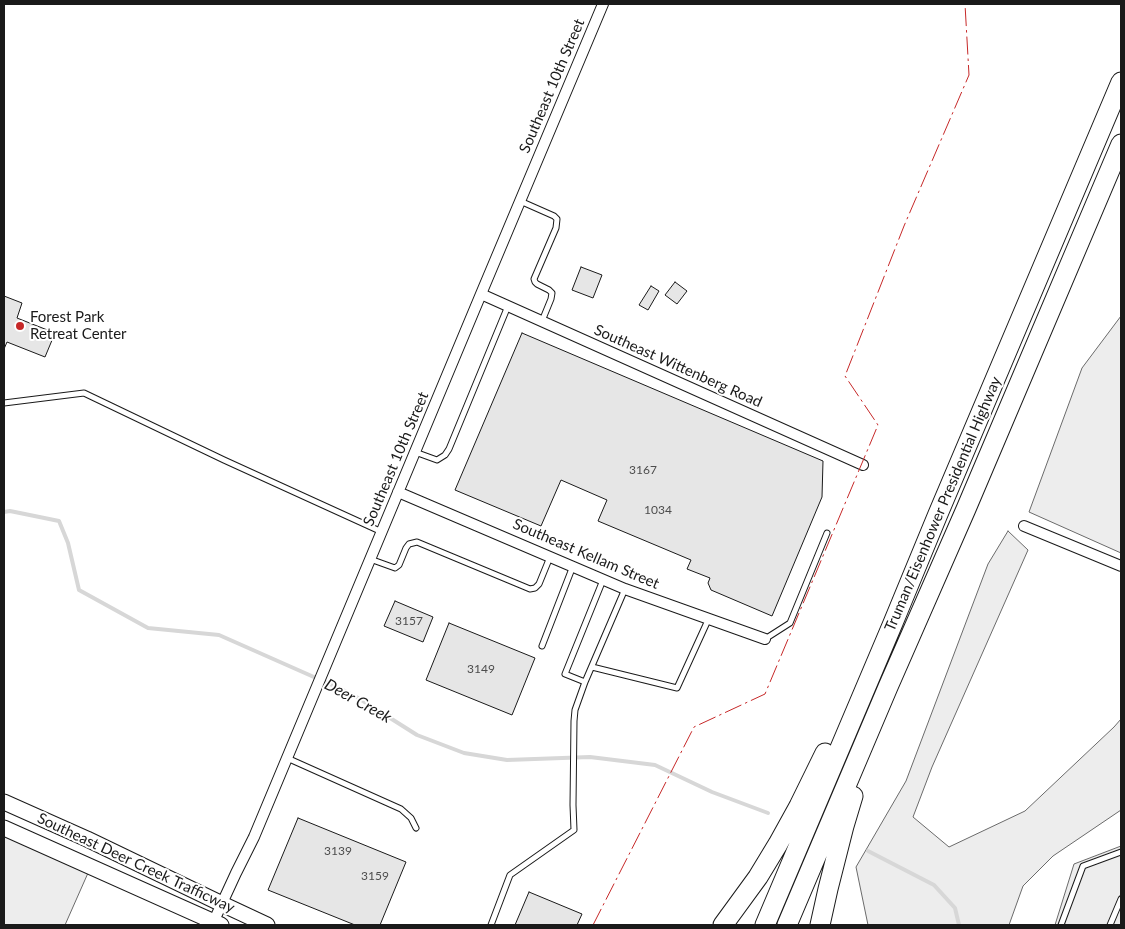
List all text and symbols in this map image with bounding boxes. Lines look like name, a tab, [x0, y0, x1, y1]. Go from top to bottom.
street label: Southeast 10th Street	[516, 16, 588, 156]
place label: Forest Park Retreat Center	[30, 308, 127, 343]
marker: Forest Park Retreat Center	[14, 320, 26, 332]
street label: Southeast Wittenberg Road	[591, 321, 765, 411]
street label: Truman/Eisenhower Presidential Highway	[881, 374, 1005, 634]
street label: Southeast 10th Street	[360, 389, 432, 529]
house number: 3167	[629, 463, 657, 477]
house number: 1034	[644, 503, 672, 517]
street label: Southeast Kellam Street	[510, 515, 662, 593]
house number: 3157	[395, 614, 423, 628]
house number: 3149	[467, 662, 495, 676]
water label: Deer Creek	[321, 675, 395, 727]
street label: Southeast Deer Creek Trafficway	[34, 809, 238, 917]
house number: 3139	[324, 844, 352, 858]
house number: 3159	[361, 869, 389, 883]

